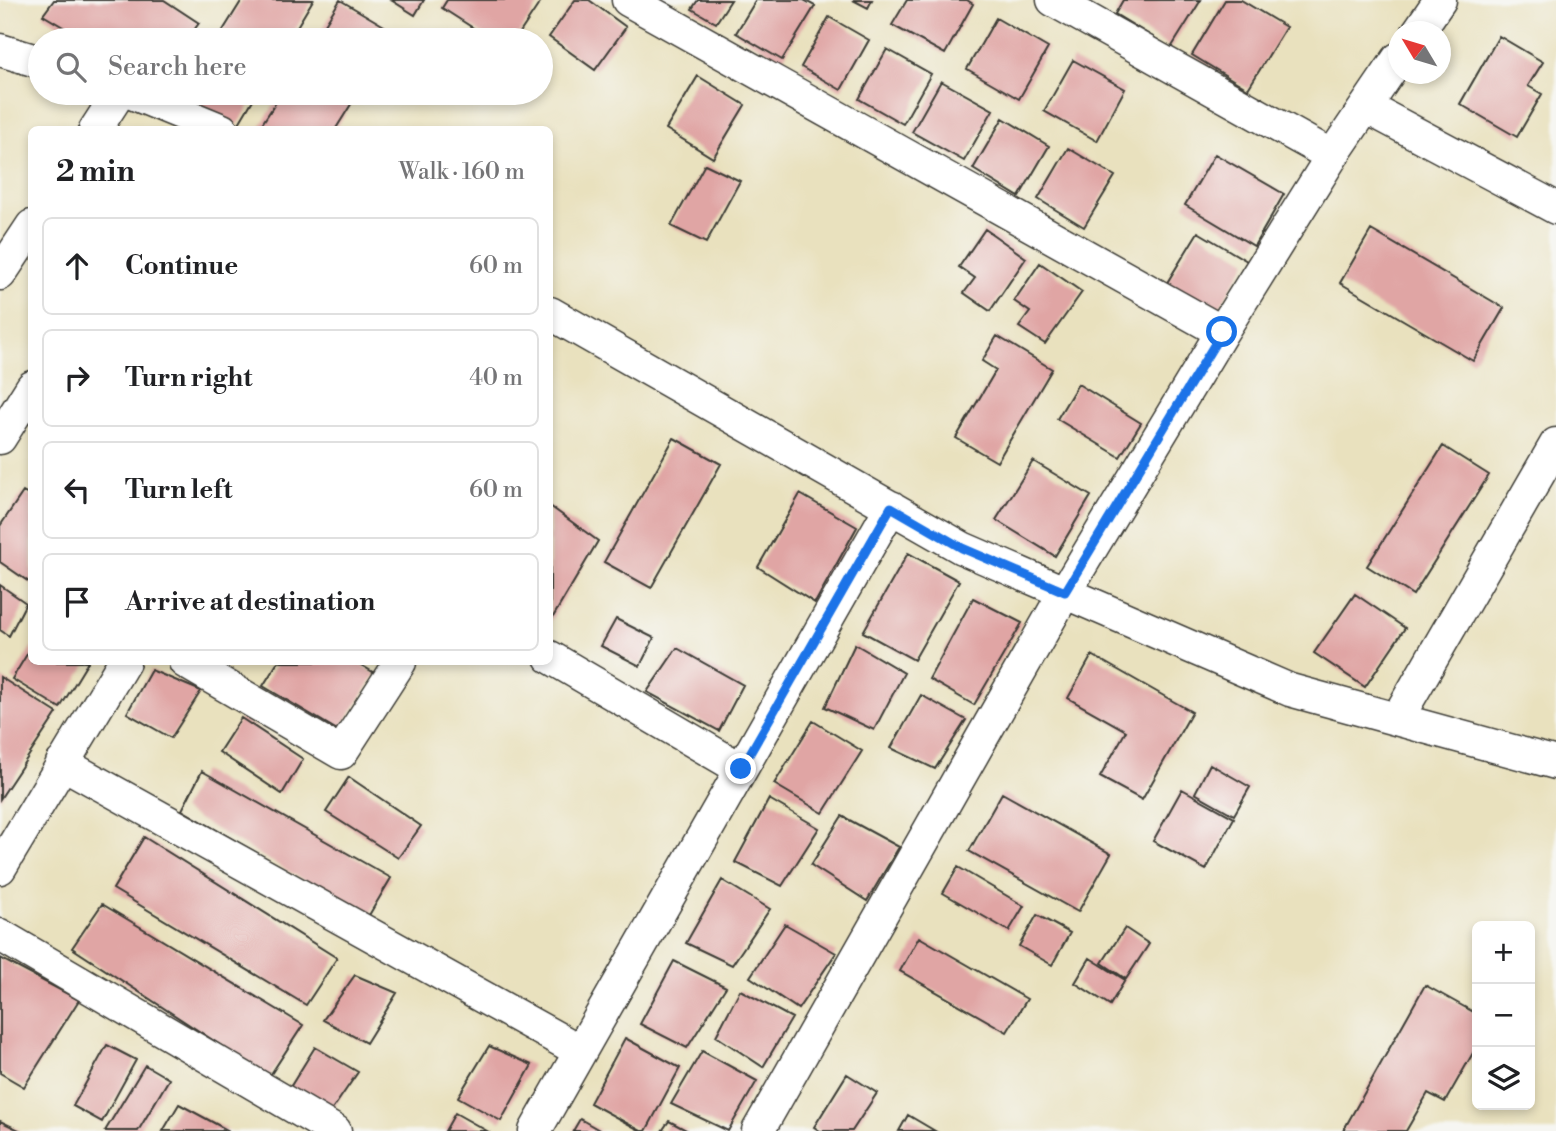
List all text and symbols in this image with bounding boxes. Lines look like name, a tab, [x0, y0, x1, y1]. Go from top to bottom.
north arrow	[1388, 21, 1451, 84]
search box	[28, 28, 553, 105]
icon: search	[52, 48, 90, 86]
text: Search here	[108, 51, 247, 83]
text: 2 min	[56, 153, 135, 191]
text: Walk · 160 m	[399, 158, 525, 186]
icon: ahead	[58, 247, 96, 285]
text: Continue	[125, 250, 238, 282]
text: 60 m	[469, 252, 523, 280]
route start	[1206, 316, 1237, 347]
icon: right	[58, 359, 96, 397]
text: Turn right	[125, 362, 253, 394]
text: 40 m	[469, 364, 523, 392]
icon: left	[58, 471, 96, 509]
text: Turn left	[125, 474, 233, 506]
text: 60 m	[469, 476, 523, 504]
icon: arrive	[58, 583, 96, 621]
text: Arrive at destination	[125, 586, 375, 618]
route end	[725, 753, 756, 784]
map controls	[1472, 921, 1535, 1110]
button: +	[1472, 921, 1535, 984]
button: −	[1472, 984, 1535, 1047]
button: layers	[1472, 1047, 1535, 1110]

